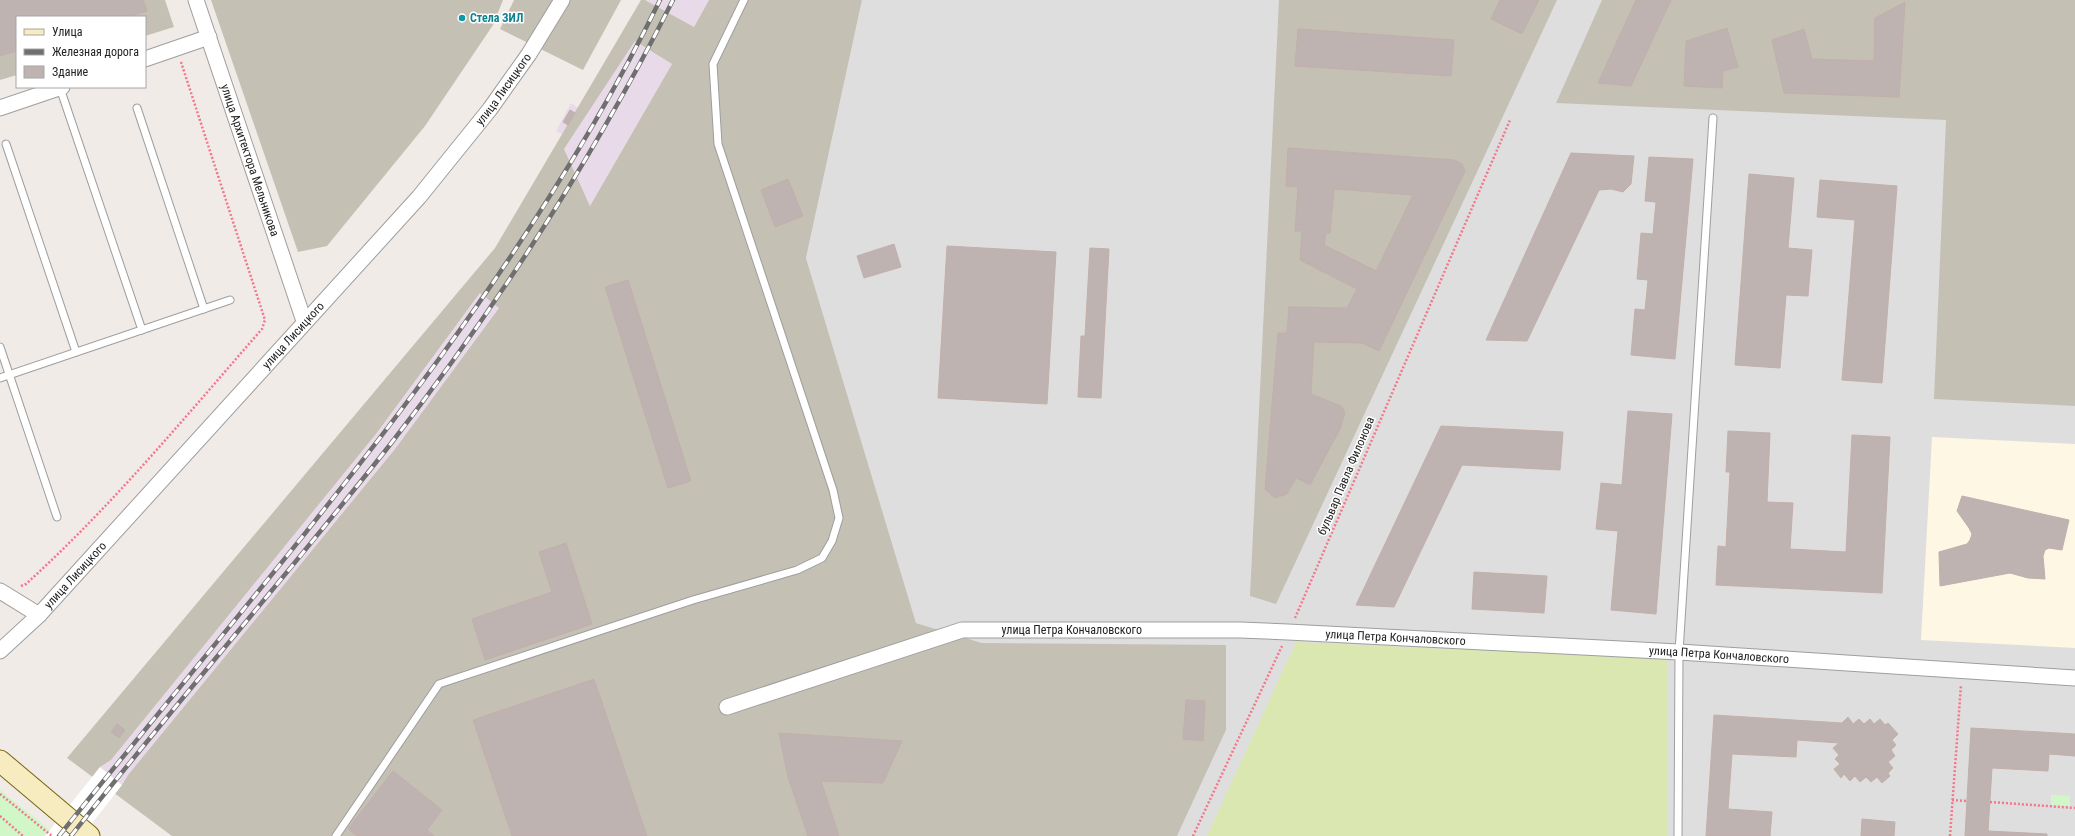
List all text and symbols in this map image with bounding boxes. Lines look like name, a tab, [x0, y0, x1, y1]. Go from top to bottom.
place label: Стела ЗИЛ	[470, 11, 523, 25]
marker: Стела ЗИЛ	[457, 13, 467, 23]
legend	[16, 16, 146, 88]
text: Улица	[52, 25, 83, 39]
text: Железная дорога	[52, 45, 139, 59]
street label: улица Лисицкого	[473, 51, 534, 128]
text: Здание	[52, 65, 89, 79]
street label: улица Архитектора Мельникова	[218, 82, 282, 238]
street label: улица Лисицкого	[259, 299, 327, 372]
street label: бульвар Павла Филонова	[1315, 415, 1377, 537]
street label: улица Лисицкого	[41, 539, 109, 611]
street label: улица Петра Кончаловского	[1001, 623, 1142, 637]
street label: улица Петра Кончаловского	[1325, 627, 1466, 648]
street label: улица Петра Кончаловского	[1649, 643, 1790, 666]

